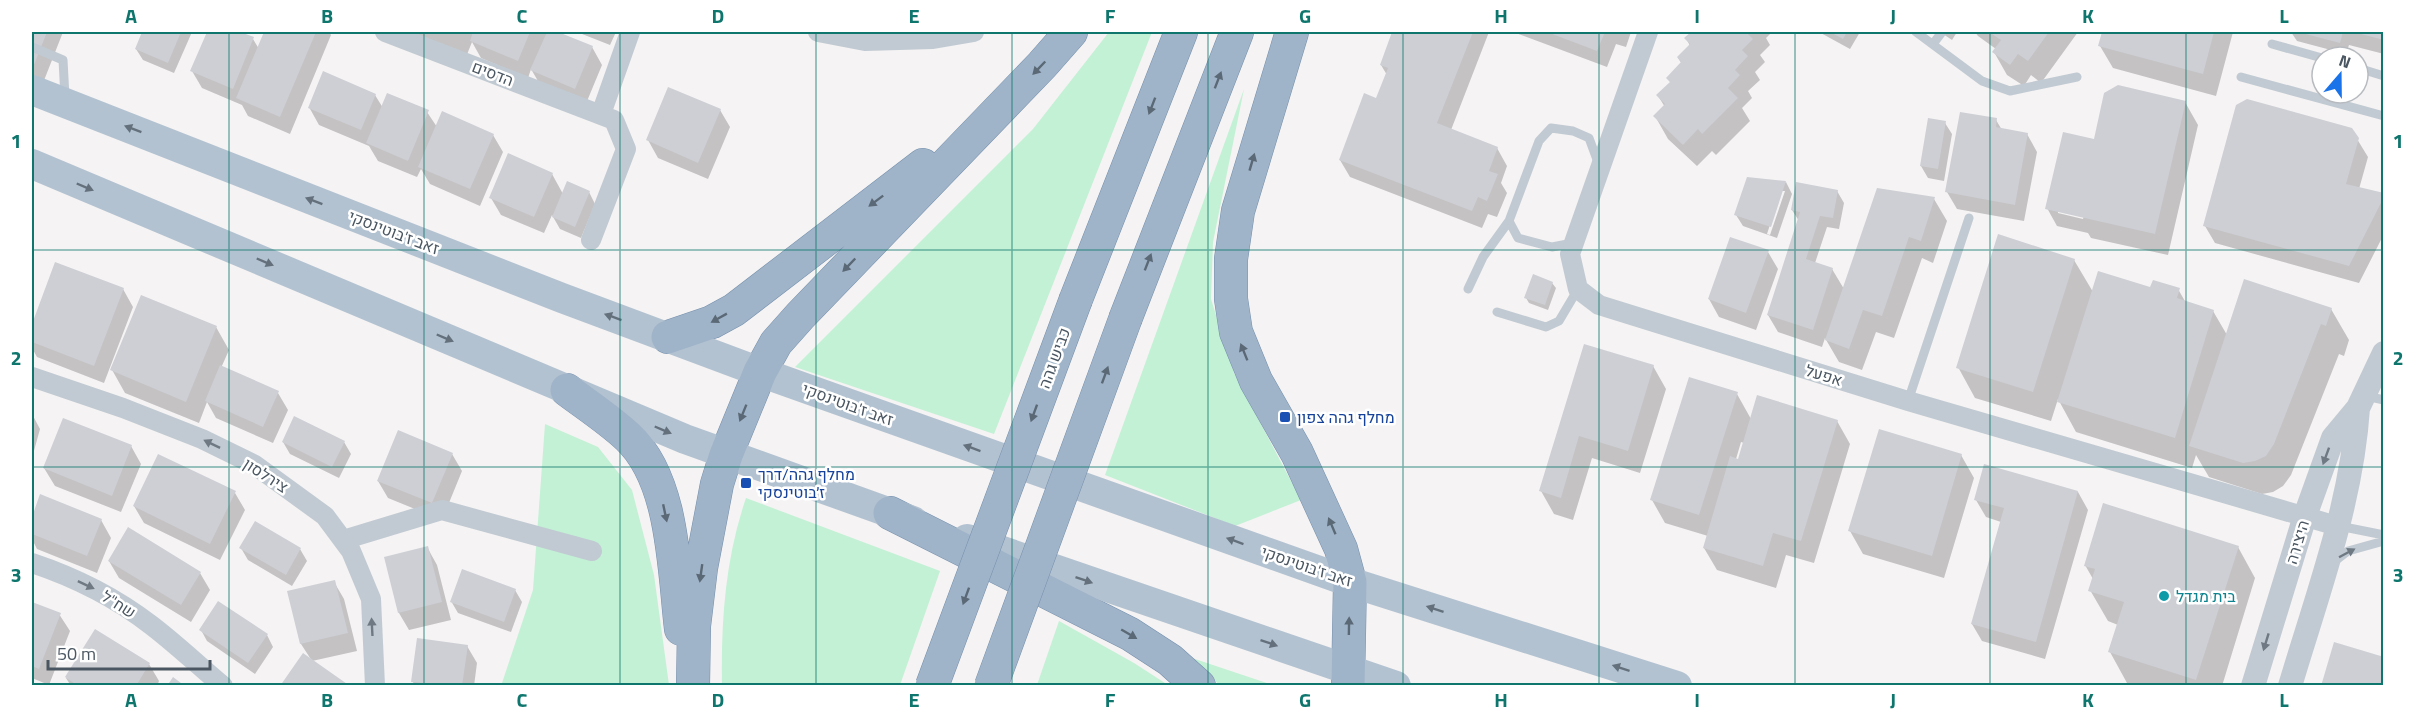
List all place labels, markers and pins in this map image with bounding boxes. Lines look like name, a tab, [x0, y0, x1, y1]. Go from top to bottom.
place label: מחלף גהה צפון	[1297, 405, 1395, 429]
marker: מחלף גהה צפון	[1278, 410, 1292, 424]
place label: מחלף גהה/דרך ז׳בוטינסקי	[758, 462, 855, 504]
marker: מחלף גהה/דרך ז׳בוטינסקי	[739, 476, 753, 490]
place label: בית מגדל	[2176, 584, 2236, 608]
marker: בית מגדל	[2157, 589, 2171, 603]

